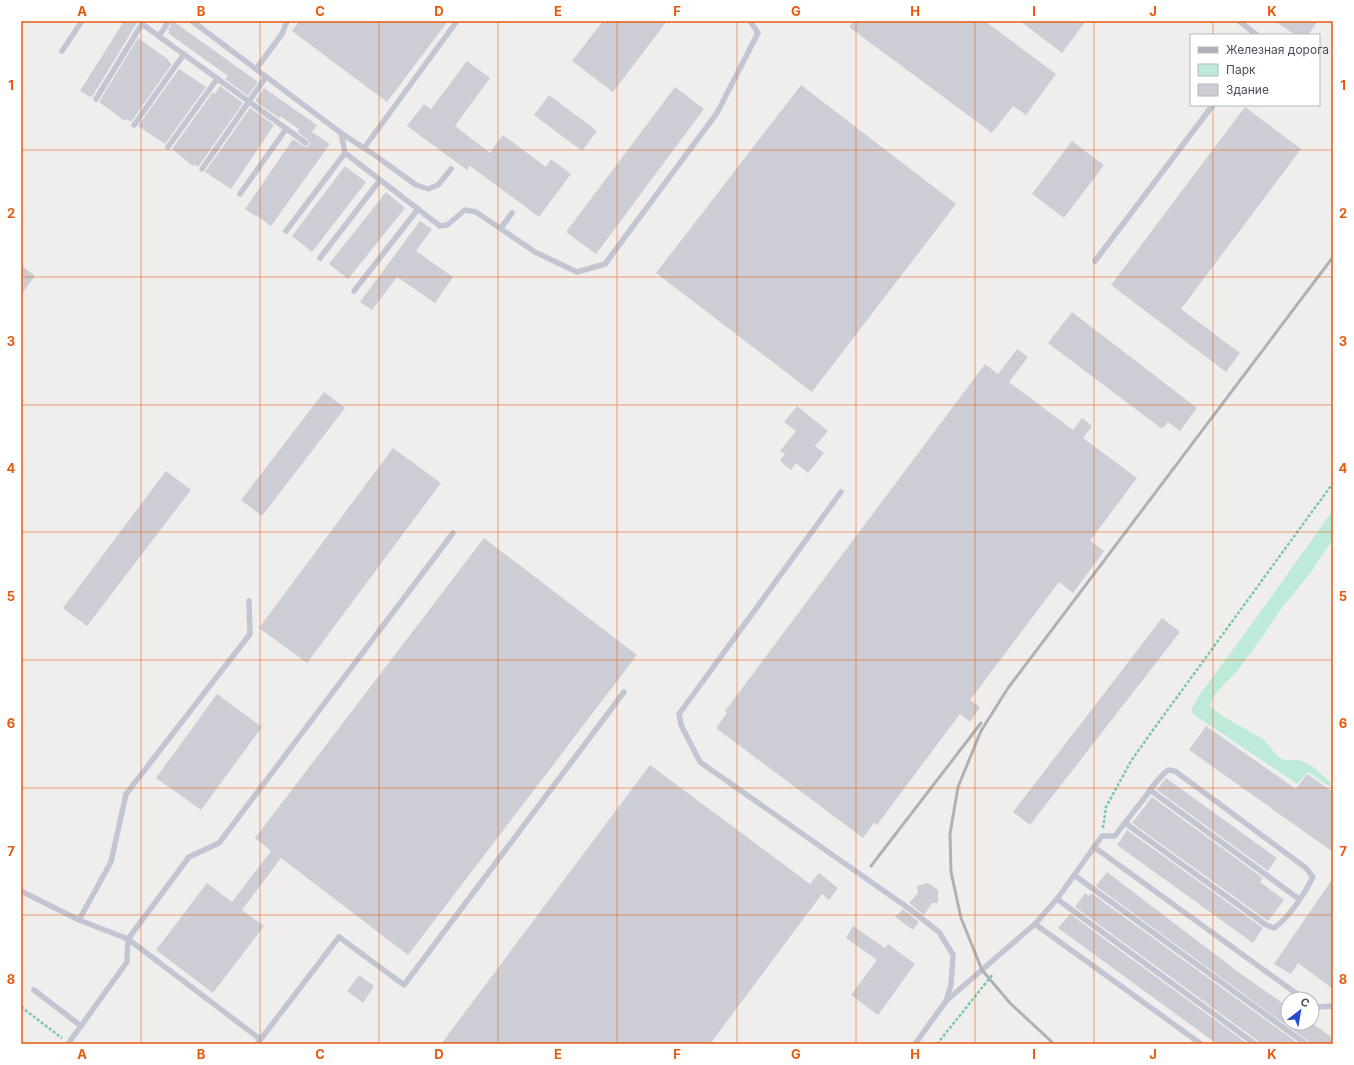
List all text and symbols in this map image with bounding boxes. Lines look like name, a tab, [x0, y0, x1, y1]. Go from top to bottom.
text: A	[77, 3, 87, 19]
text: B	[197, 3, 206, 19]
text: C	[315, 3, 325, 19]
text: D	[434, 3, 444, 19]
text: E	[554, 3, 562, 19]
text: F	[673, 3, 681, 19]
text: G	[791, 3, 801, 19]
text: H	[910, 3, 920, 19]
text: I	[1032, 3, 1036, 19]
text: J	[1149, 3, 1157, 19]
text: K	[1267, 3, 1277, 19]
legend	[1190, 34, 1320, 106]
text: Железная дорога	[1226, 42, 1329, 57]
text: Парк	[1226, 62, 1256, 77]
text: 1	[8, 77, 14, 93]
text: 1	[1340, 77, 1346, 93]
text: Здание	[1226, 82, 1269, 97]
text: 2	[7, 205, 15, 221]
text: 2	[1339, 205, 1347, 221]
text: 3	[7, 333, 15, 349]
text: 3	[1339, 333, 1347, 349]
text: 4	[7, 460, 16, 476]
text: 4	[1339, 460, 1348, 476]
text: 5	[7, 588, 15, 604]
text: 5	[1339, 588, 1347, 604]
text: 6	[7, 715, 15, 731]
text: 6	[1339, 715, 1347, 731]
text: 7	[7, 843, 15, 859]
text: 7	[1339, 843, 1347, 859]
text: 8	[7, 971, 15, 987]
text: 8	[1339, 971, 1347, 987]
north arrow	[1280, 991, 1320, 1031]
text: С	[1298, 994, 1312, 1011]
text: A	[77, 1046, 87, 1062]
text: B	[197, 1046, 206, 1062]
text: C	[315, 1046, 325, 1062]
text: D	[434, 1046, 444, 1062]
text: E	[554, 1046, 562, 1062]
text: F	[673, 1046, 681, 1062]
text: G	[791, 1046, 801, 1062]
text: H	[910, 1046, 920, 1062]
text: I	[1032, 1046, 1036, 1062]
text: J	[1149, 1046, 1157, 1062]
text: K	[1267, 1046, 1277, 1062]

